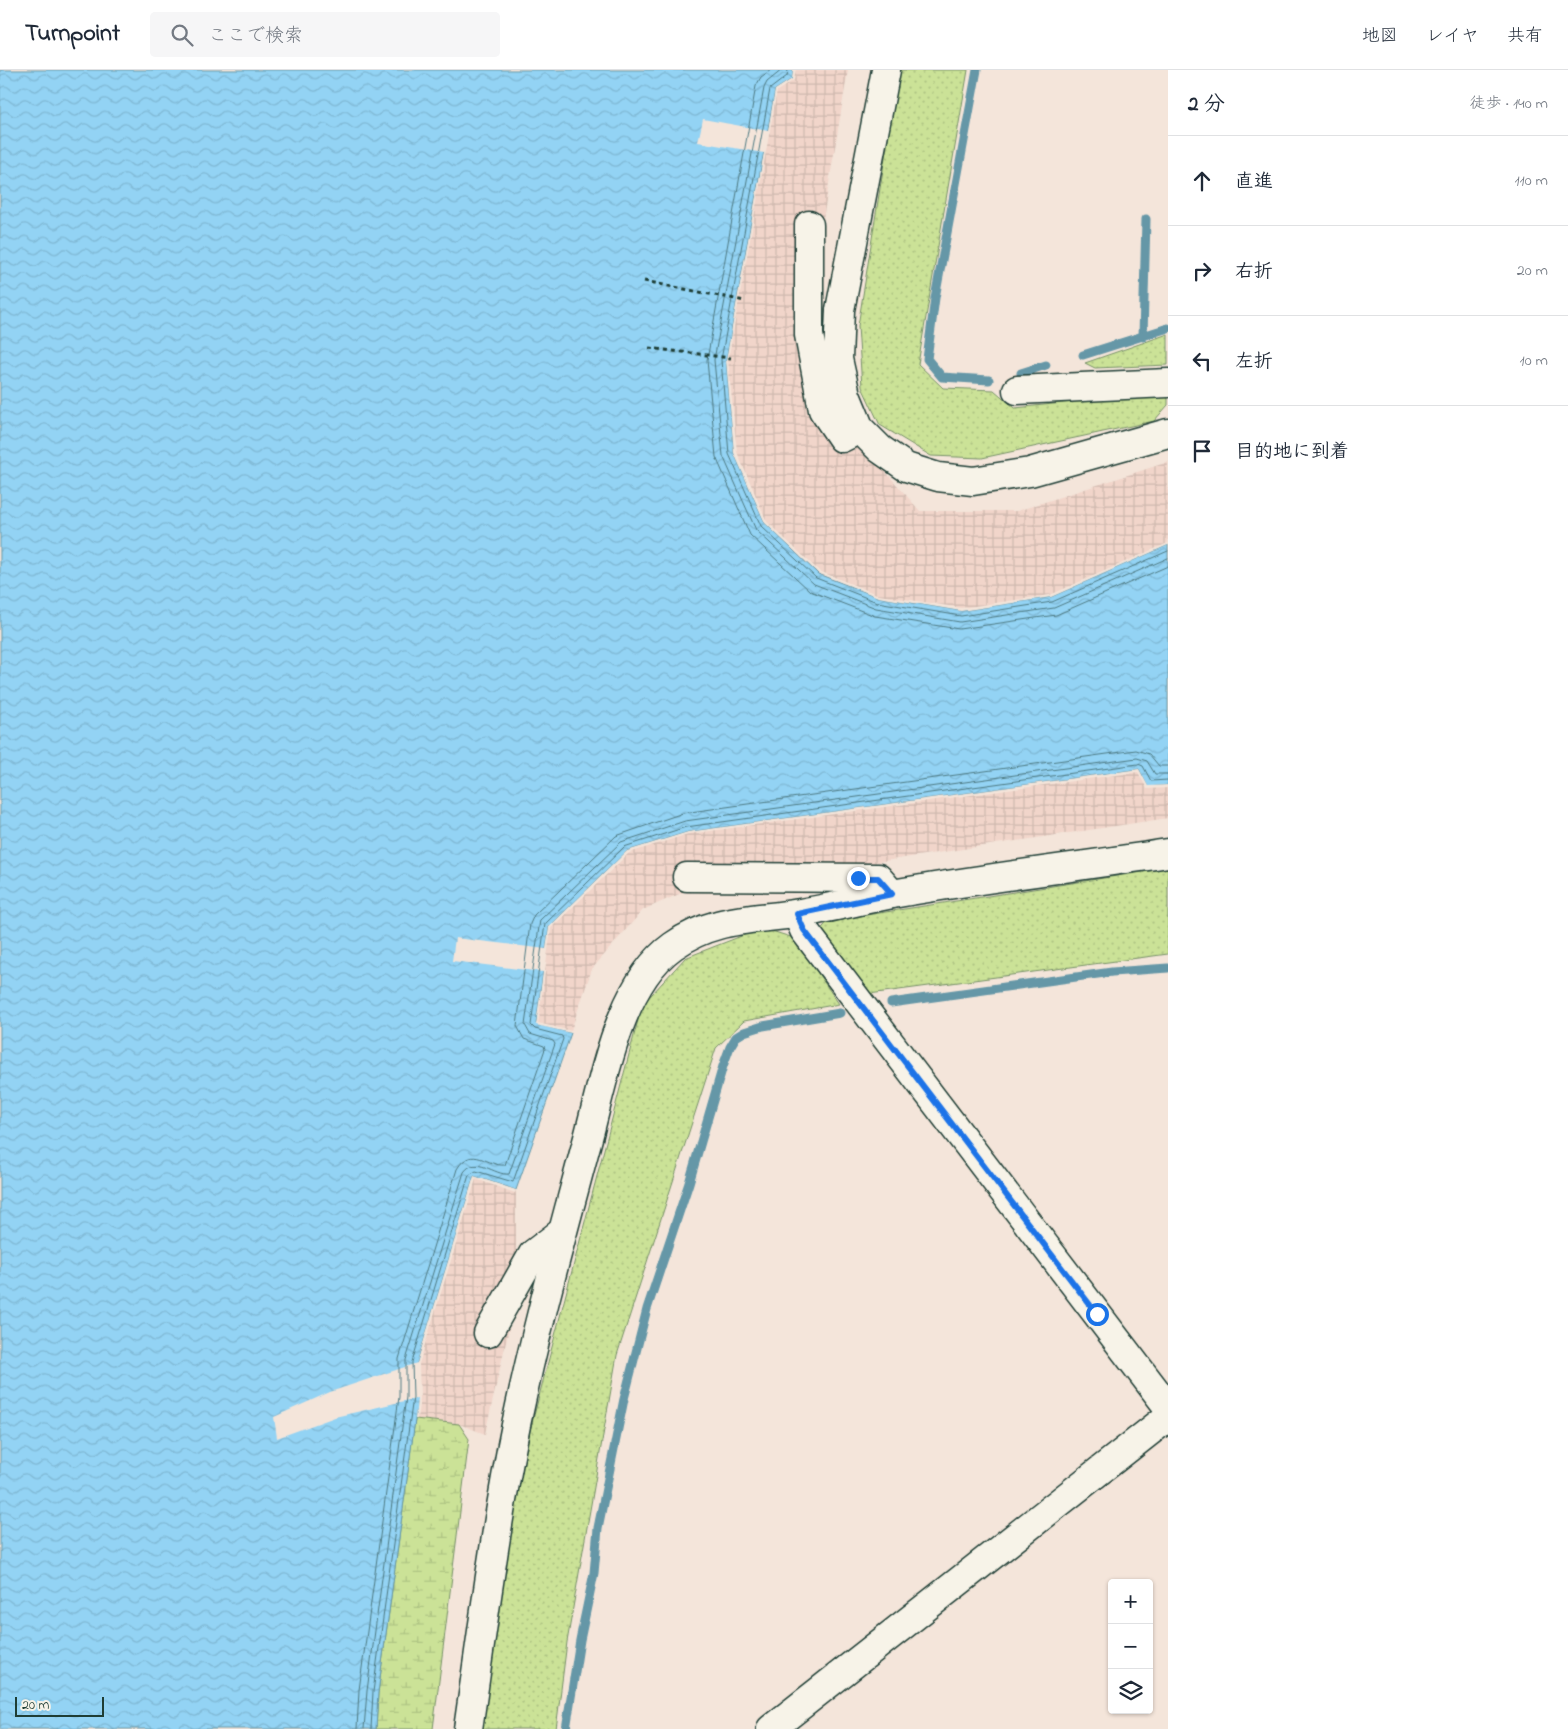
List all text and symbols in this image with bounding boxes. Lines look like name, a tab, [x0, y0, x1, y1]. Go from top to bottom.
search box	[150, 12, 500, 57]
text: Turnpoint	[25, 17, 120, 52]
icon: search	[168, 21, 196, 49]
text: ここで検索	[208, 23, 303, 50]
text: 地図	[1362, 24, 1398, 50]
text: レイヤ	[1426, 24, 1479, 50]
text: 共有	[1507, 24, 1543, 50]
text: 2 分	[1188, 90, 1225, 120]
text: 徒歩 · 140 m	[1470, 92, 1548, 116]
icon: ahead	[1188, 167, 1216, 195]
text: 直進	[1235, 169, 1273, 196]
text: 110 m	[1514, 169, 1548, 193]
icon: right	[1188, 257, 1216, 285]
text: 右折	[1235, 259, 1273, 286]
text: 20 m	[1517, 259, 1548, 283]
icon: left	[1188, 347, 1216, 375]
text: 左折	[1235, 349, 1273, 376]
text: 10 m	[1520, 349, 1548, 373]
icon: arrive	[1188, 437, 1216, 465]
text: 目的地に到着	[1235, 439, 1349, 466]
route end	[847, 867, 870, 890]
route start	[1086, 1303, 1109, 1326]
map controls	[1108, 1579, 1153, 1714]
button: +	[1108, 1579, 1153, 1624]
button: −	[1108, 1624, 1153, 1669]
button: layers	[1108, 1669, 1153, 1714]
scale bar	[15, 1694, 104, 1717]
text: 20 m	[22, 1695, 49, 1716]

